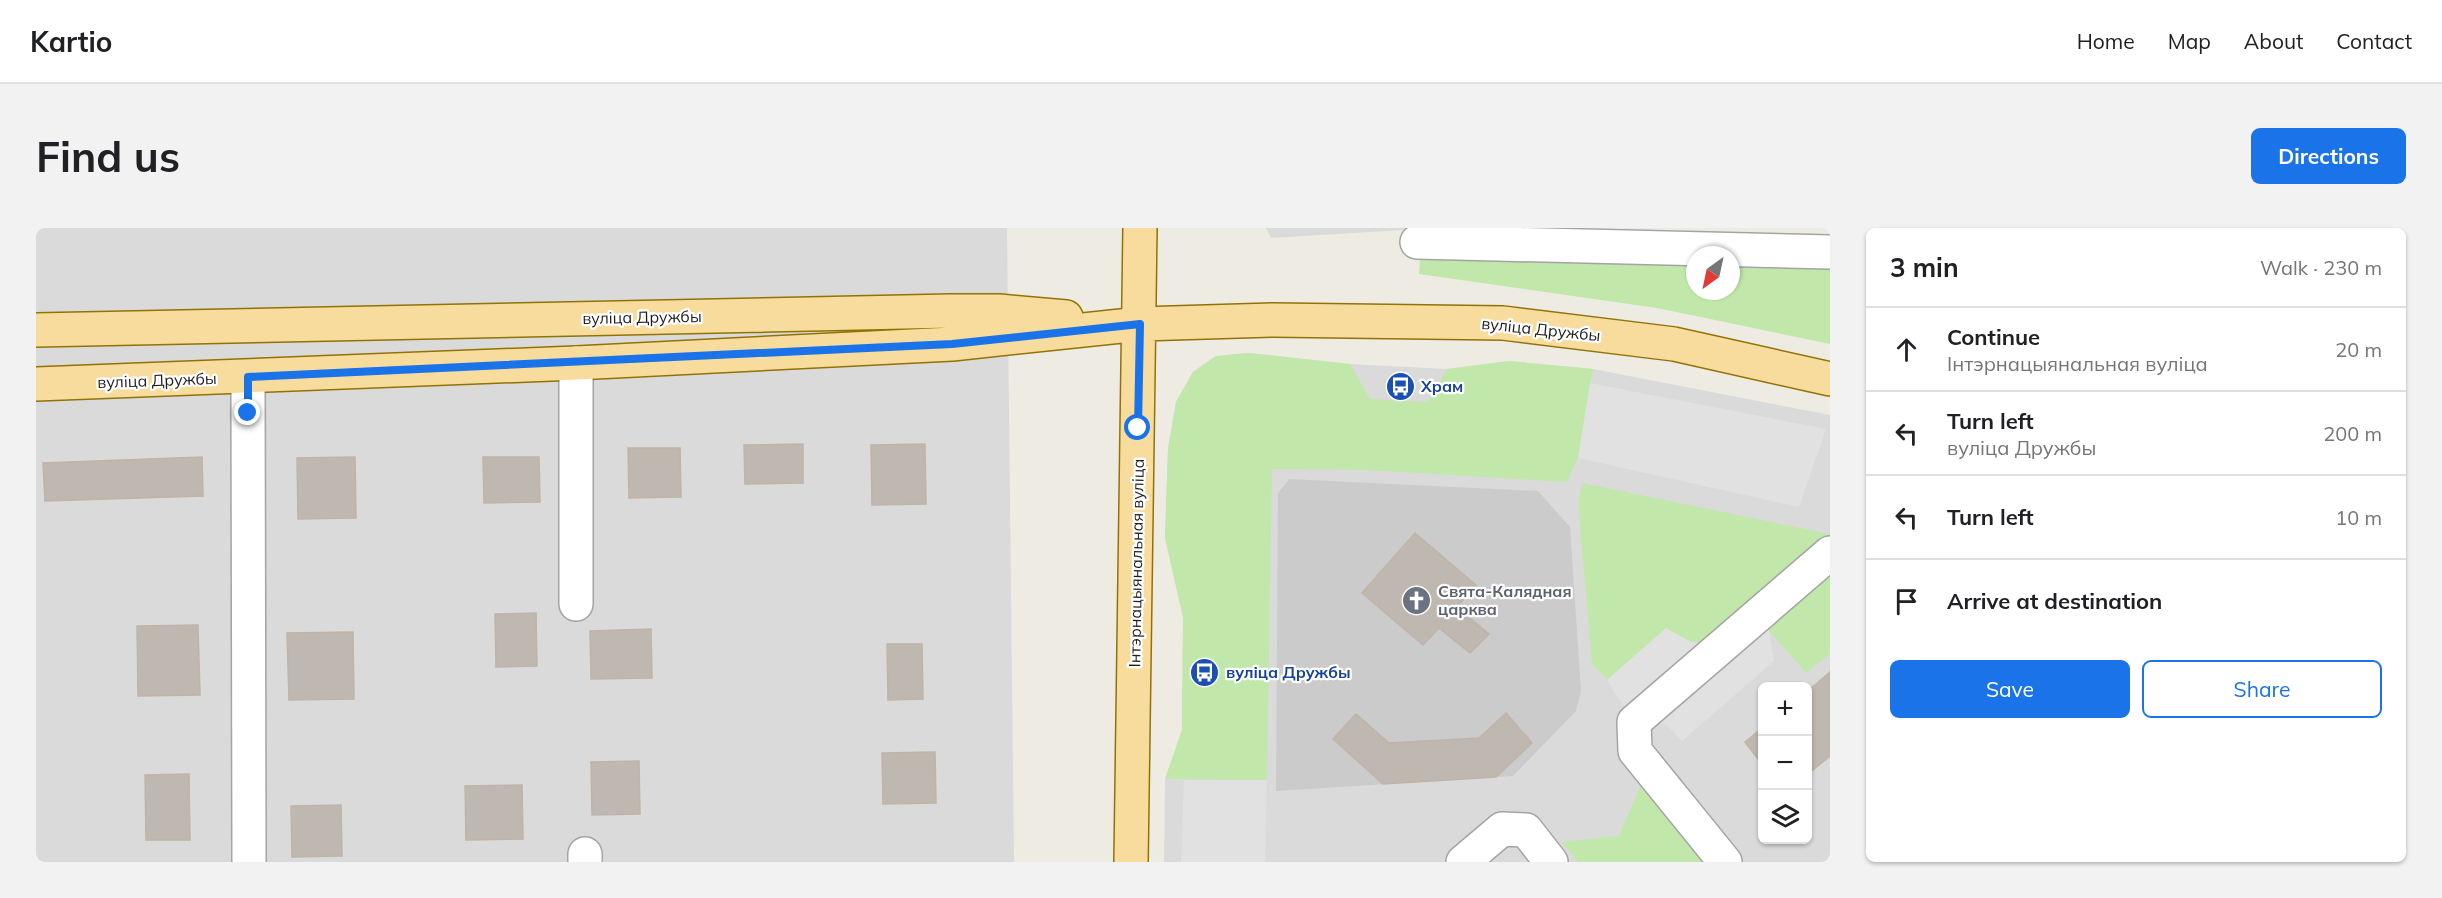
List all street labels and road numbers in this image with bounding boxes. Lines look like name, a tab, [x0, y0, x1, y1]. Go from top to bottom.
street label: вуліца Дружбы	[582, 306, 702, 328]
street label: вуліца Дружбы	[1481, 313, 1601, 345]
street label: вуліца Дружбы	[97, 368, 217, 392]
street label: Інтэрнацыянальная вуліца	[1124, 459, 1148, 667]

